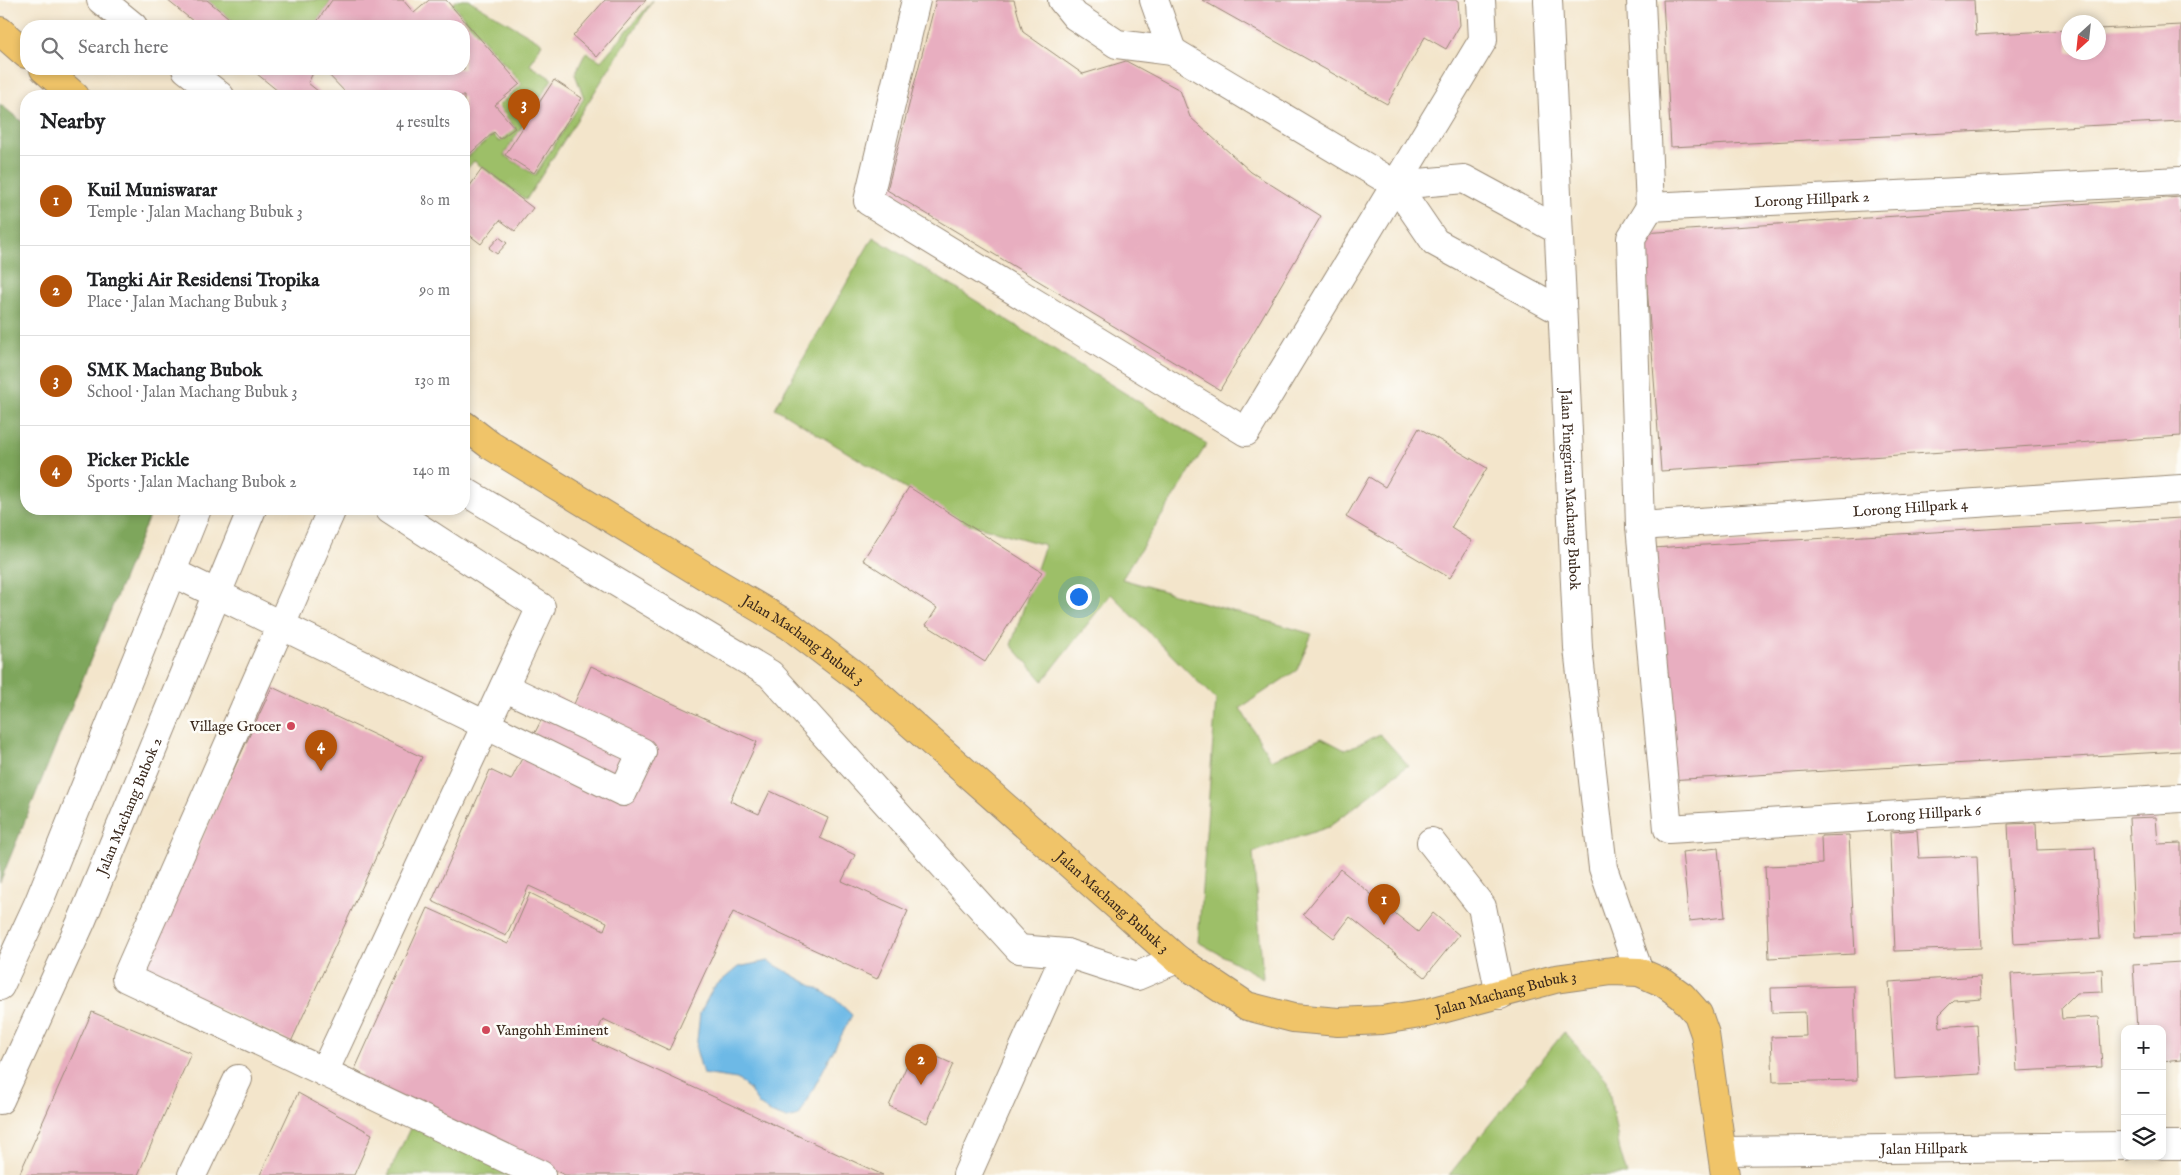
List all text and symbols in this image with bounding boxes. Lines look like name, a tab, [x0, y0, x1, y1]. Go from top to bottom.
north arrow	[2061, 15, 2106, 60]
search box	[20, 20, 470, 75]
icon: search	[38, 34, 66, 62]
text: Search here	[78, 36, 169, 60]
pin: 3	[508, 89, 540, 130]
text: Nearby	[40, 109, 105, 136]
text: 4 results	[396, 113, 450, 133]
text: Kuil Muniswarar	[87, 179, 217, 203]
street label: Lorong Hillpark 2	[1754, 187, 1870, 211]
text: 1	[53, 191, 59, 211]
text: 80 m	[420, 191, 450, 211]
text: Temple · Jalan Machang Bubuk 3	[87, 203, 303, 223]
text: Tangki Air Residensi Tropika	[87, 269, 319, 293]
text: 2	[52, 281, 60, 301]
text: 90 m	[419, 281, 450, 301]
text: Place · Jalan Machang Bubuk 3	[87, 293, 287, 313]
text: SMK Machang Bubok	[87, 359, 263, 383]
text: 3	[53, 371, 59, 391]
text: 130 m	[414, 371, 450, 391]
text: School · Jalan Machang Bubuk 3	[87, 383, 298, 403]
street label: Jalan Pinggiran Machang Bubok	[1556, 387, 1585, 591]
text: Picker Pickle	[87, 449, 189, 473]
text: 4	[52, 461, 60, 481]
text: 140 m	[412, 461, 450, 481]
text: Sports · Jalan Machang Bubok 2	[87, 473, 297, 493]
street label: Lorong Hillpark 4	[1852, 494, 1969, 521]
your location	[1066, 584, 1092, 610]
street label: Jalan Machang Bubuk 3	[737, 589, 869, 689]
place label: Village Grocer	[189, 717, 281, 736]
marker: Village Grocer	[285, 720, 297, 732]
pin: 4	[305, 730, 337, 771]
street label: Jalan Machang Bubok 2	[91, 735, 166, 880]
street label: Lorong Hillpark 6	[1866, 801, 1982, 826]
street label: Jalan Machang Bubuk 3	[1050, 845, 1173, 957]
pin: 1	[1368, 884, 1400, 925]
street label: Jalan Machang Bubuk 3	[1431, 967, 1578, 1020]
place label: Vangohh Eminent	[495, 1021, 609, 1040]
marker: Vangohh Eminent	[480, 1024, 492, 1036]
map controls	[2121, 1025, 2166, 1160]
button: +	[2121, 1025, 2166, 1070]
pin: 2	[905, 1044, 937, 1085]
button: −	[2121, 1070, 2166, 1115]
button: layers	[2121, 1115, 2166, 1160]
street label: Jalan Hillpark	[1878, 1138, 1969, 1159]

